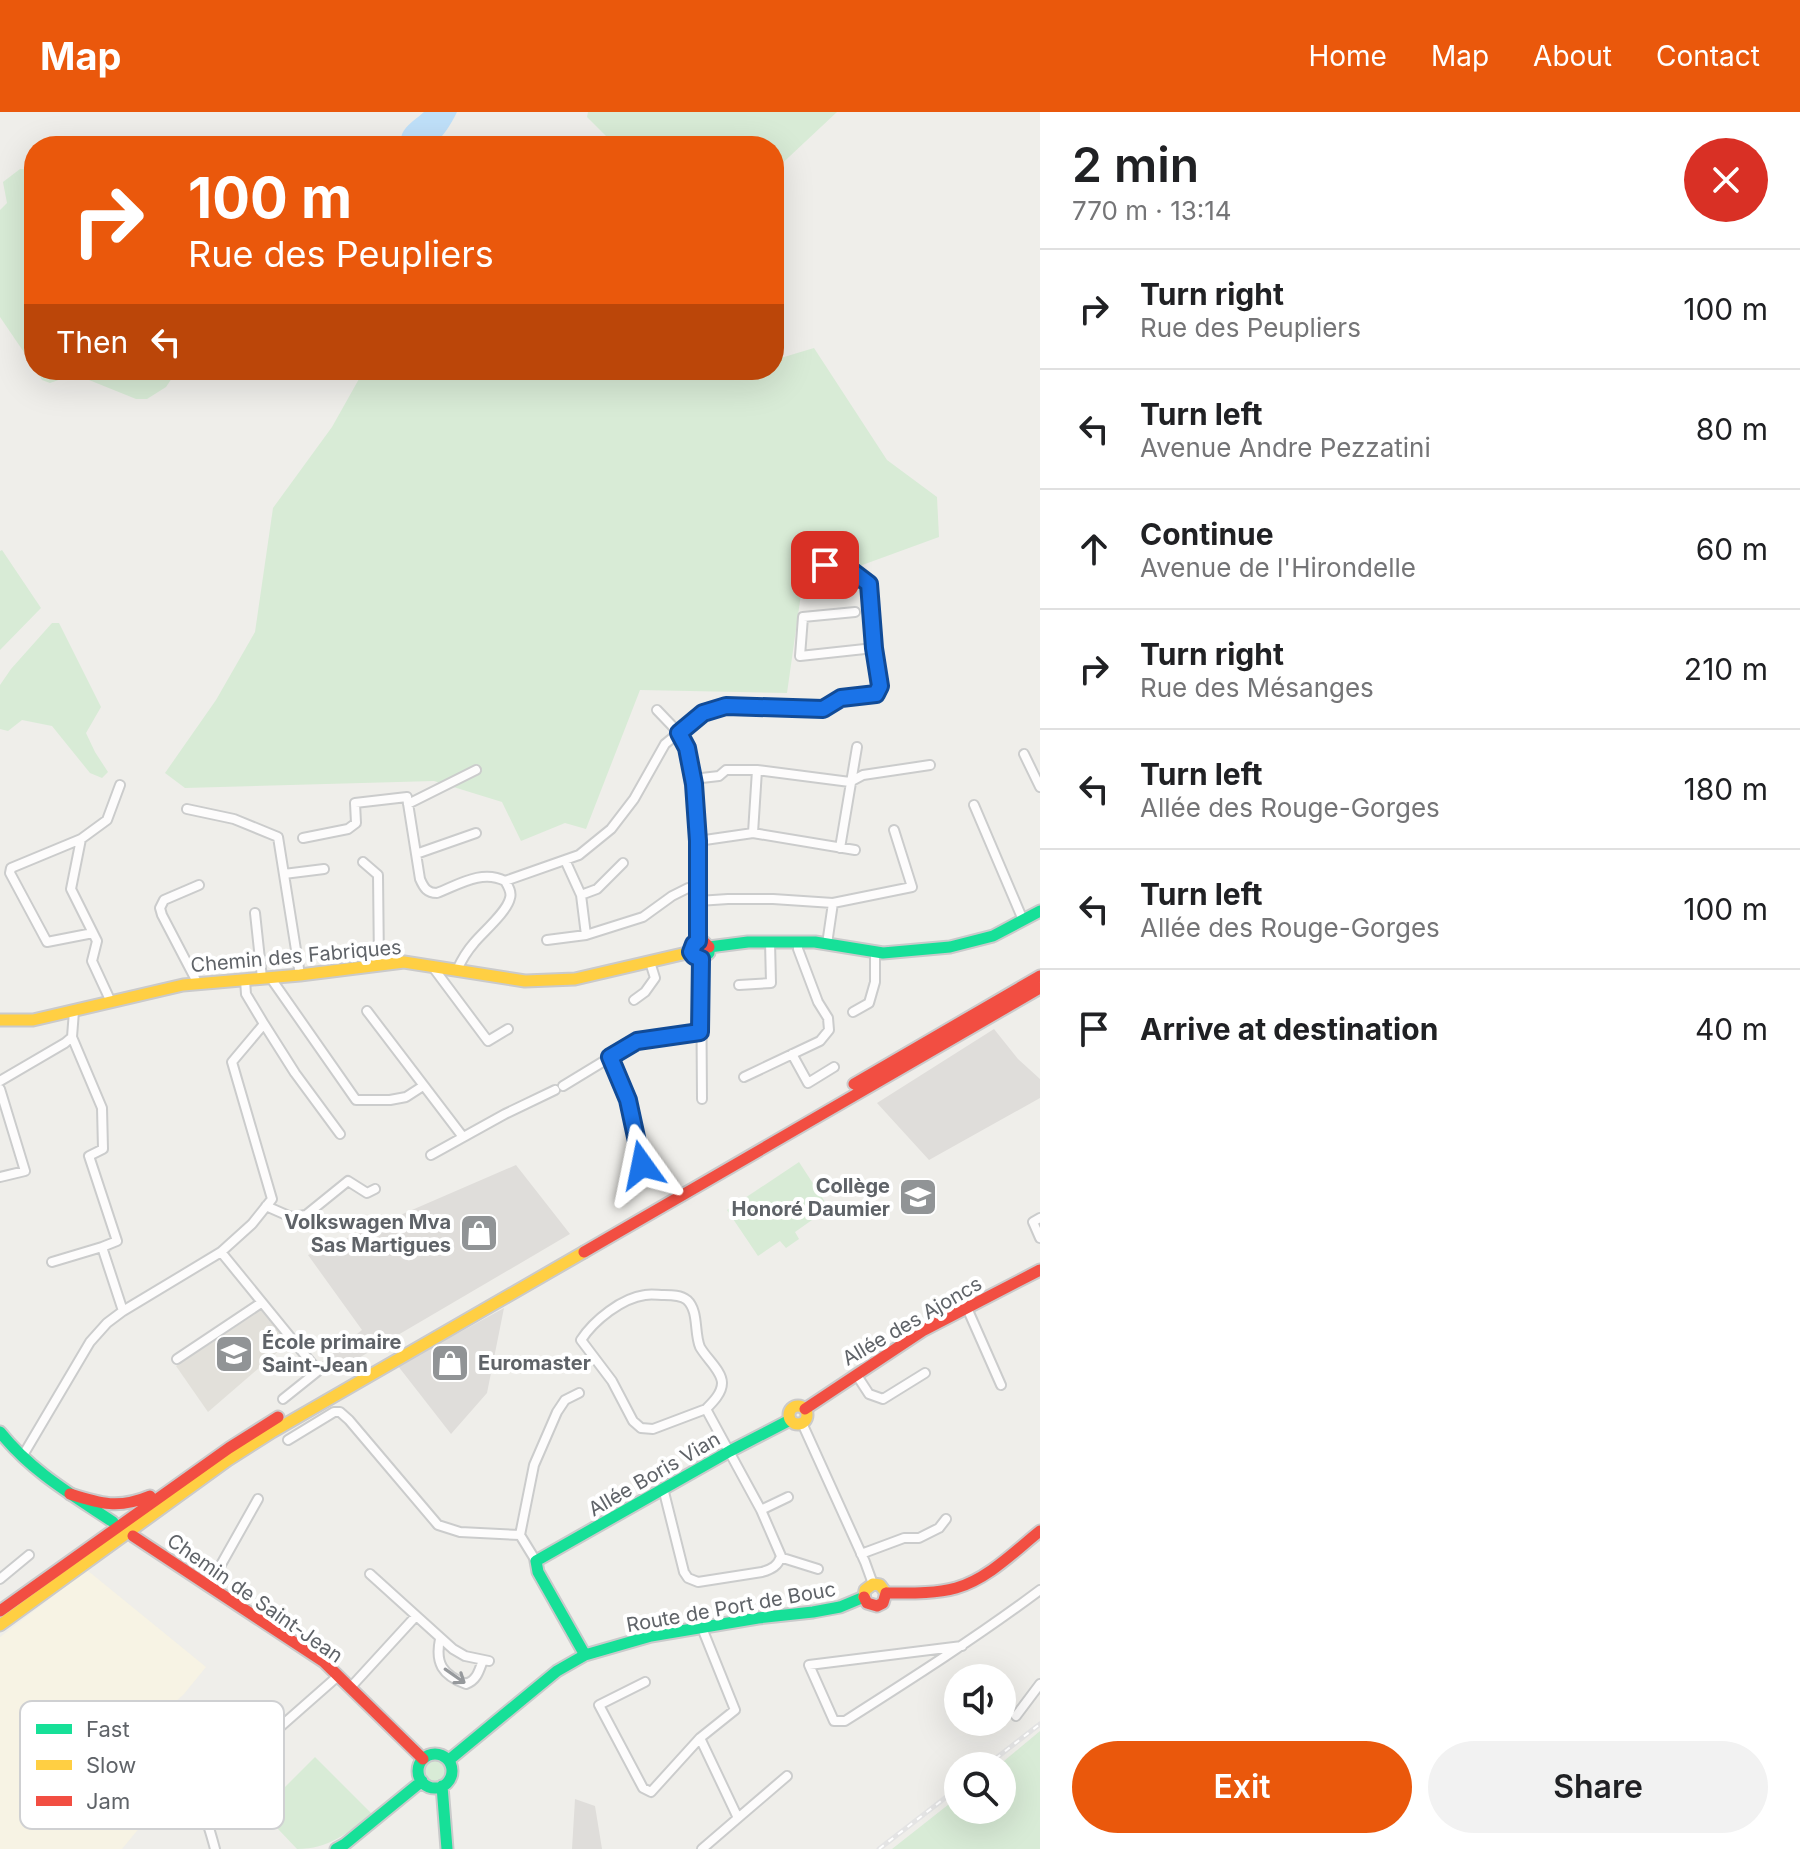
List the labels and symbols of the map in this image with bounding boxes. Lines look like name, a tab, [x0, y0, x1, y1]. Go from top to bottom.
pin	[791, 531, 859, 599]
street label: Chemin des Fabriques	[189, 935, 403, 977]
position arrow	[600, 1123, 684, 1207]
place label: Collège Honoré Daumier	[732, 1174, 890, 1221]
school or university icon: Collège Honoré Daumier	[897, 1176, 939, 1218]
place label: Volkswagen Mva Sas Martigues	[284, 1210, 451, 1257]
shop icon: Volkswagen Mva Sas Martigues	[458, 1212, 500, 1254]
street label: Allée des Ajoncs	[838, 1271, 986, 1371]
place label: École primaire Saint-Jean	[262, 1329, 402, 1377]
school or university icon: École primaire Saint-Jean	[213, 1333, 255, 1375]
shop icon: Euromaster	[429, 1342, 471, 1384]
place label: Euromaster	[478, 1351, 591, 1375]
street label: Allée Boris Vian	[584, 1427, 724, 1521]
street label: Chemin de Saint-Jean	[163, 1528, 347, 1668]
street label: Route de Port de Bouc	[624, 1577, 838, 1637]
one-way arrow	[443, 1668, 465, 1685]
legend	[20, 1701, 284, 1829]
text: Fast	[86, 1716, 130, 1742]
text: Slow	[86, 1752, 136, 1778]
text: Jam	[86, 1788, 130, 1814]

